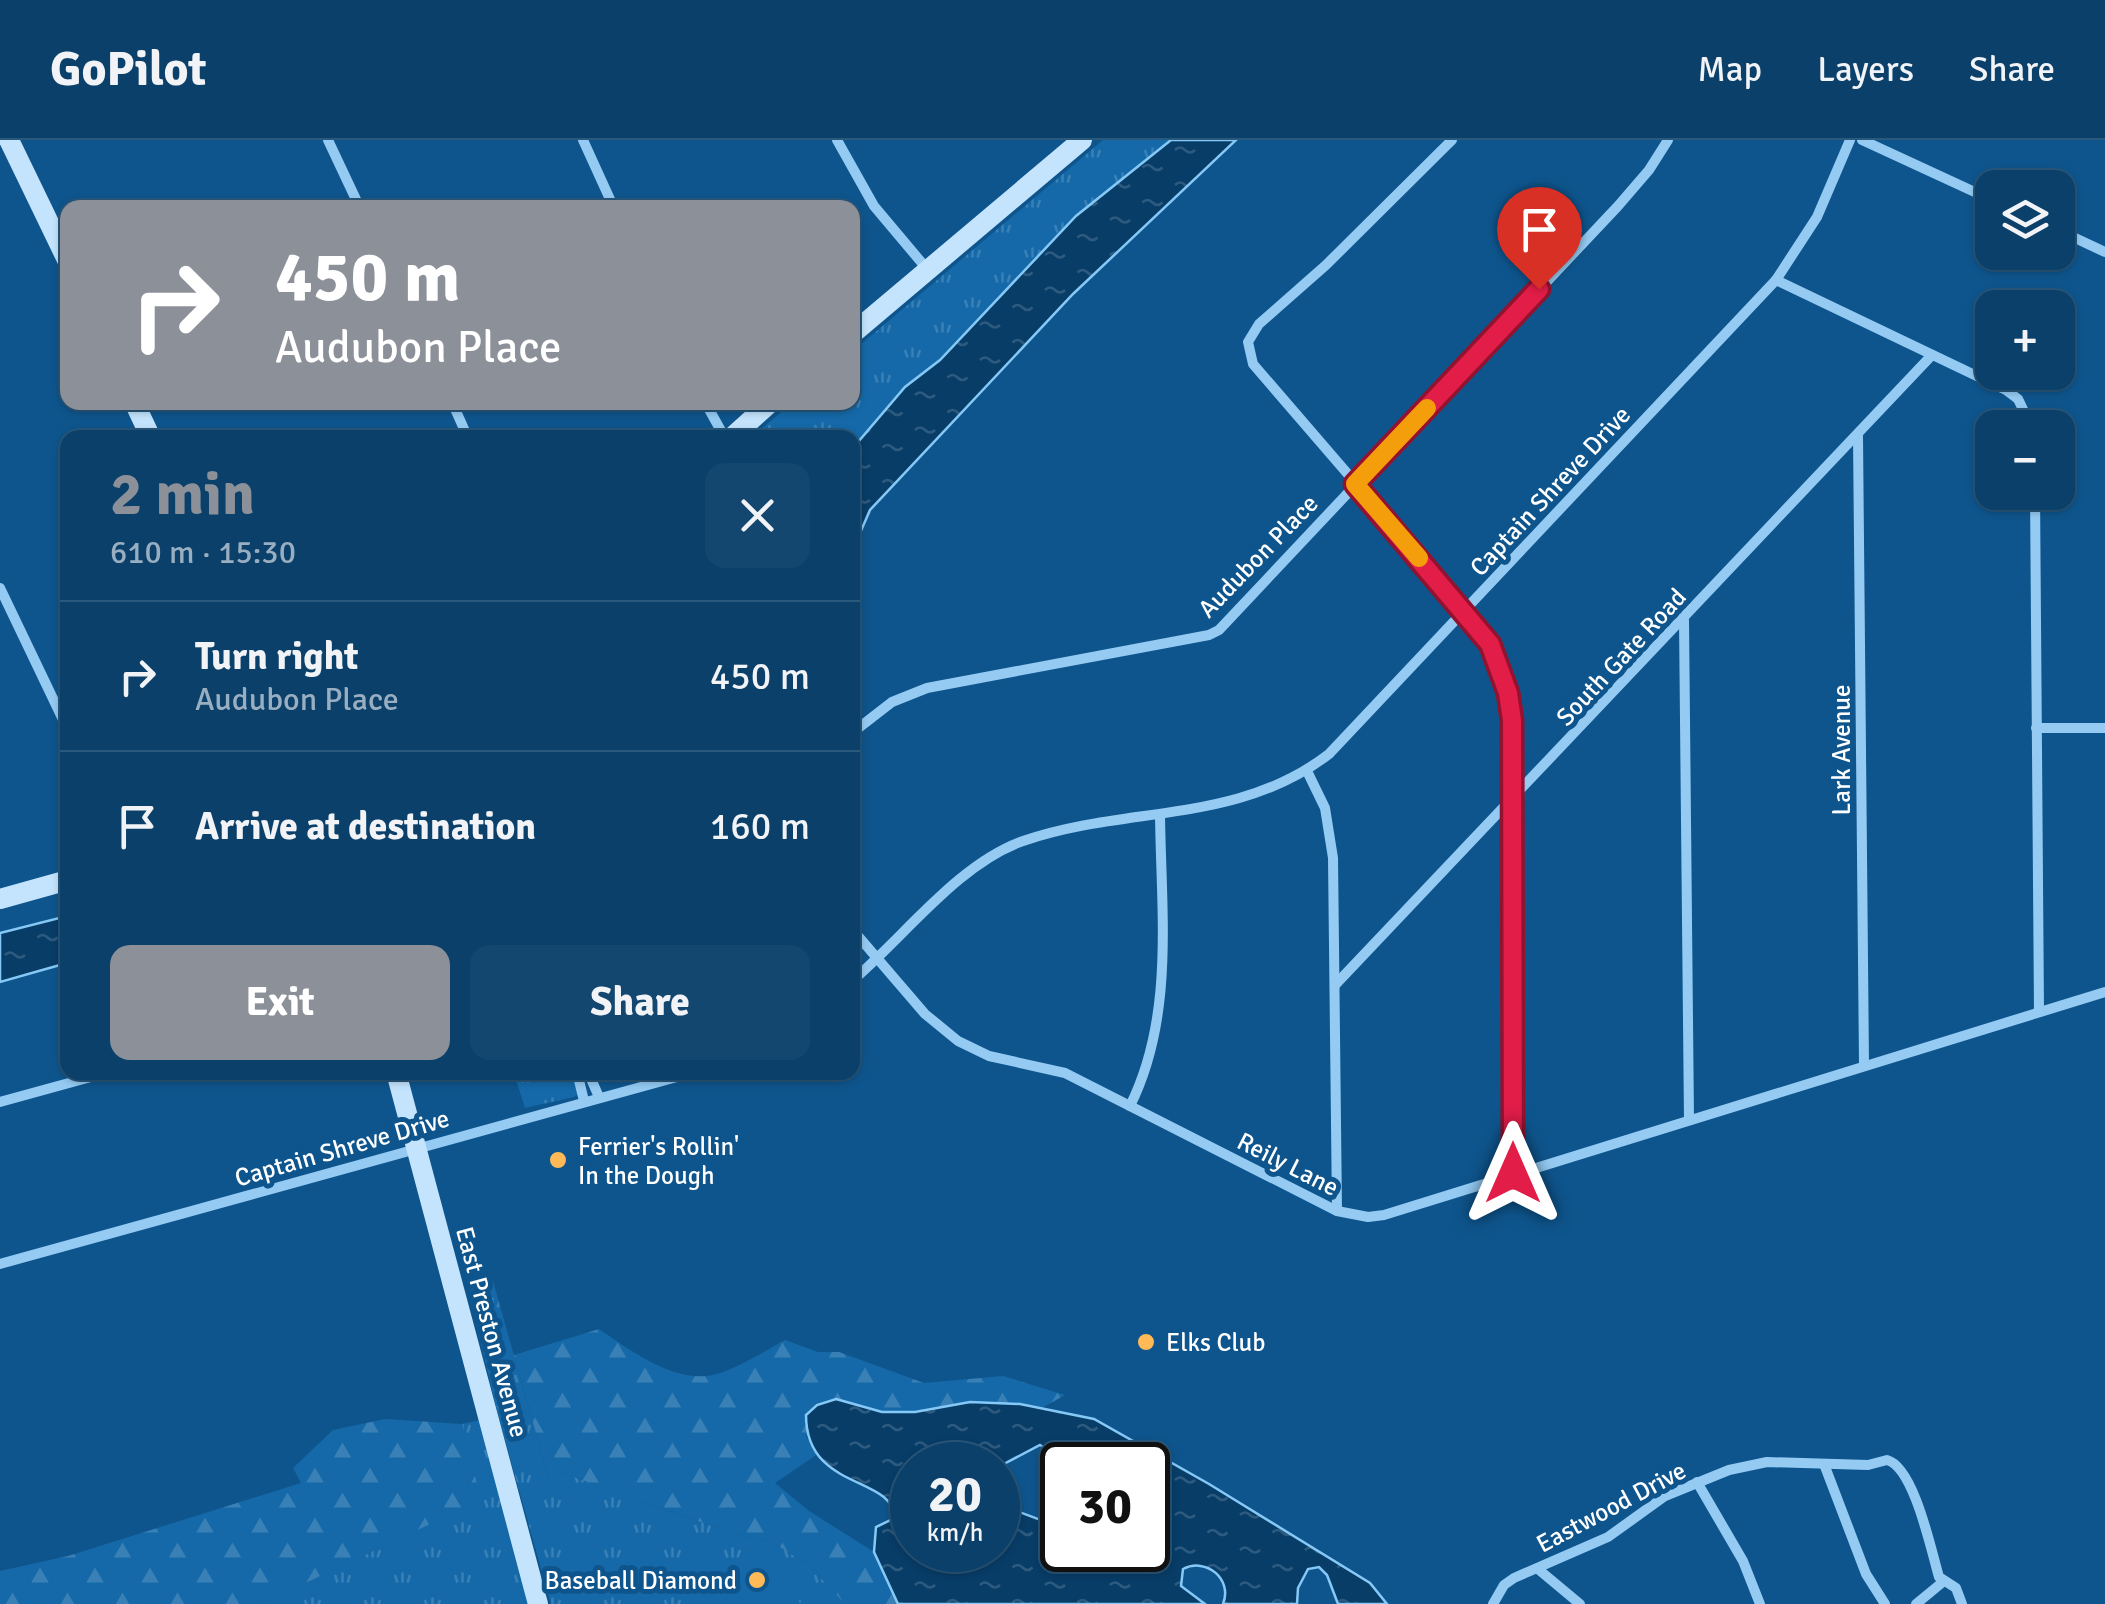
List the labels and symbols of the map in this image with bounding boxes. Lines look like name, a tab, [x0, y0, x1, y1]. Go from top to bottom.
pin	[1497, 187, 1582, 290]
street label: Captain Shreve Drive	[1463, 399, 1637, 583]
street label: Audubon Place	[1192, 488, 1324, 624]
street label: South Gate Road	[1549, 582, 1693, 732]
street label: Lark Avenue	[1826, 685, 1857, 815]
street label: Captain Shreve Drive	[231, 1103, 453, 1193]
position arrow	[1461, 1121, 1565, 1225]
street label: Reily Lane	[1232, 1125, 1344, 1203]
place label: Ferrier's Rollin' In the Dough	[578, 1131, 739, 1191]
marker: Ferrier's Rollin' In the Dough	[547, 1149, 569, 1171]
street label: East Preston Avenue	[449, 1223, 535, 1441]
place label: Elks Club	[1166, 1327, 1265, 1358]
marker: Elks Club	[1135, 1331, 1157, 1353]
speed limit sign: 30	[1040, 1442, 1170, 1572]
street label: Eastwood Drive	[1531, 1455, 1691, 1559]
place label: Baseball Diamond	[545, 1565, 737, 1596]
marker: Baseball Diamond	[746, 1569, 768, 1591]

